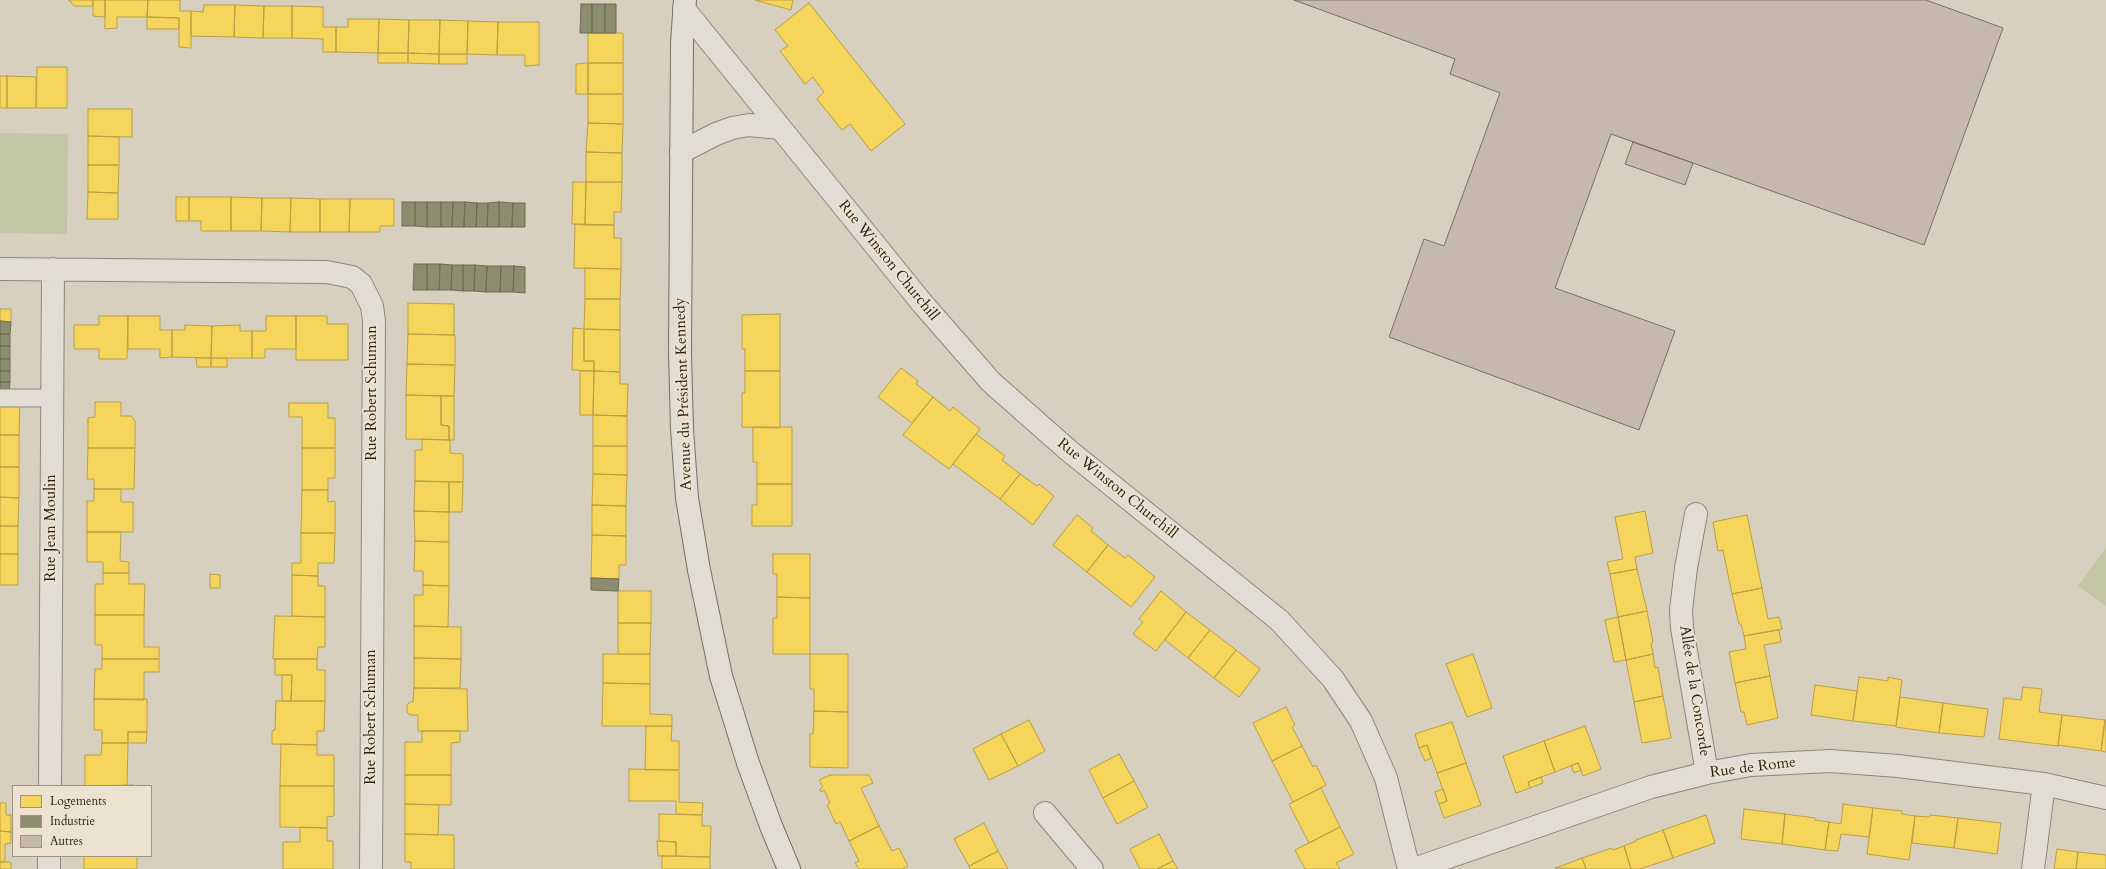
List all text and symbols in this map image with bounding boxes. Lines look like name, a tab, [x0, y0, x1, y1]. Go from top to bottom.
street label: Rue Winston Churchill	[834, 197, 942, 325]
street label: Avenue du Président Kennedy	[672, 297, 696, 491]
street label: Rue Robert Schuman	[364, 325, 382, 461]
street label: Rue Winston Churchill	[1053, 435, 1181, 543]
street label: Rue Jean Moulin	[43, 474, 61, 582]
street label: Allée de la Concorde	[1675, 624, 1713, 758]
street label: Rue Robert Schuman	[363, 649, 381, 785]
street label: Rue de Rome	[1709, 754, 1797, 782]
legend	[12, 785, 152, 857]
text: Logements	[50, 793, 106, 809]
text: Industrie	[50, 813, 95, 829]
text: Autres	[50, 833, 83, 849]

